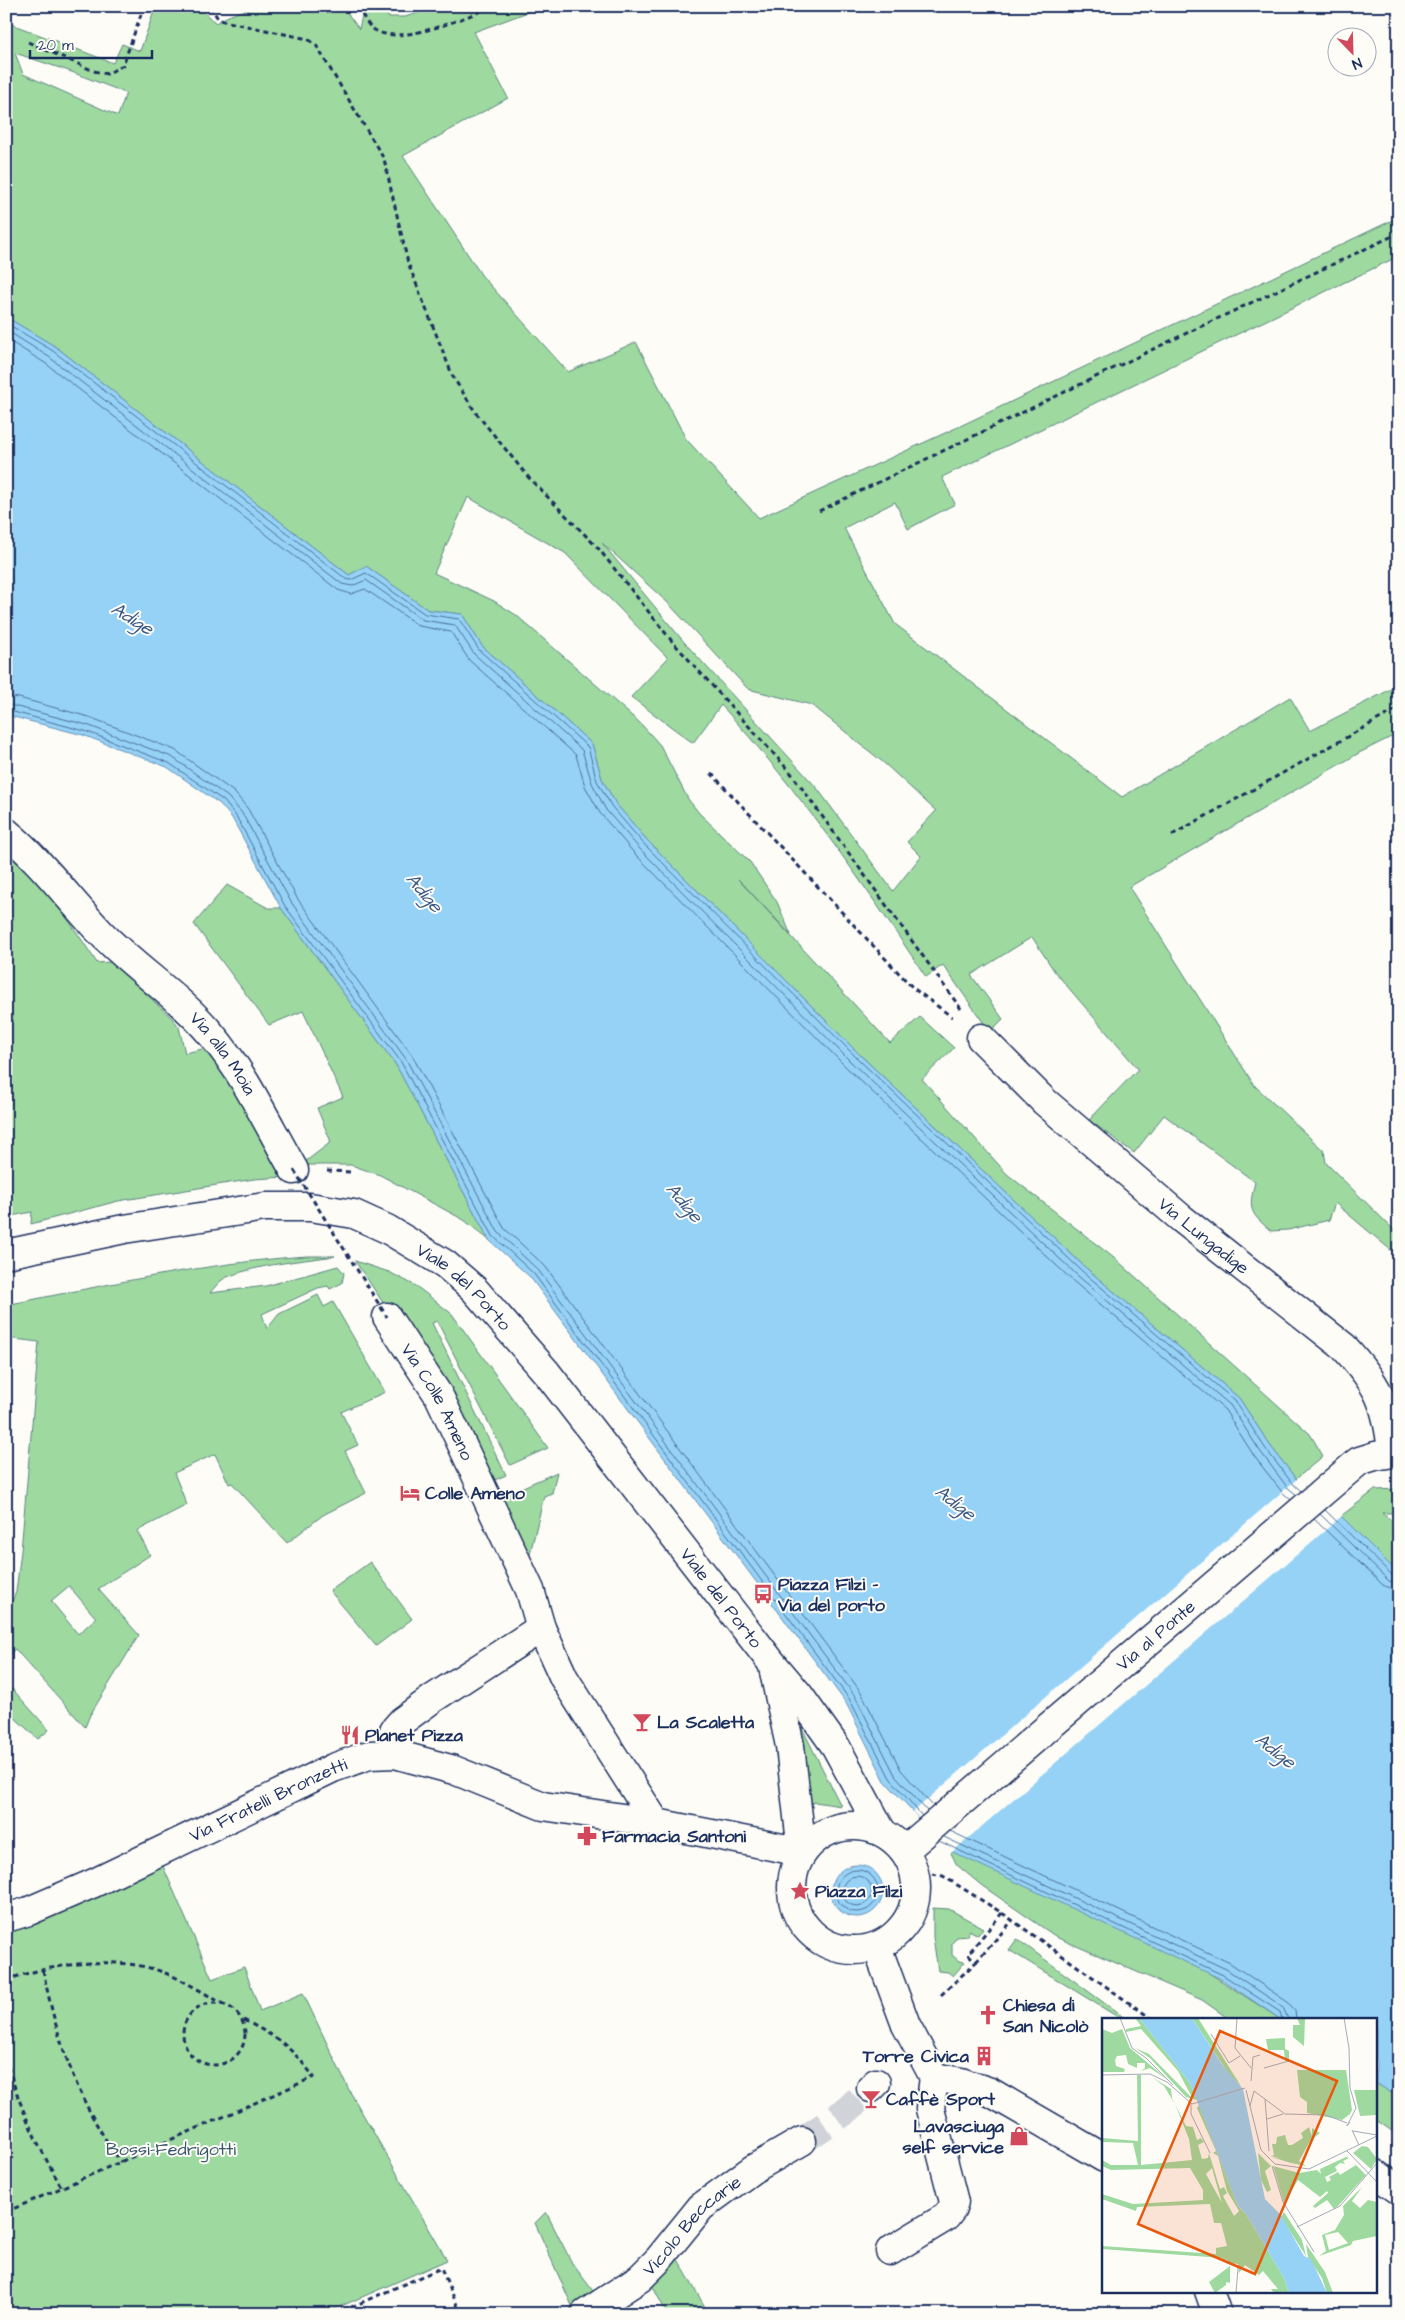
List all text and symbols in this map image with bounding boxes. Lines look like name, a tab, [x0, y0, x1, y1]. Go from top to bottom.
scale bar	[30, 28, 152, 60]
north arrow	[1328, 28, 1378, 78]
text: 20 m	[38, 35, 74, 56]
text: N	[1349, 52, 1365, 74]
water label: Adige	[106, 596, 160, 643]
water label: Adige	[399, 867, 450, 920]
street label: Via alla Moia	[184, 1006, 262, 1100]
water label: Adige	[659, 1177, 710, 1230]
street label: Via Lungadige	[1153, 1191, 1255, 1280]
street label: Viale del Porto	[412, 1237, 517, 1336]
street label: Via Colle Ameno	[395, 1338, 480, 1464]
water label: Adige	[929, 1479, 982, 1529]
place label: Colle Ameno	[425, 1481, 526, 1506]
hotel icon: Colle Ameno	[399, 1482, 421, 1504]
street label: Viale del Porto	[674, 1542, 768, 1653]
place label: Piazza Filzi - Via del porto	[777, 1572, 886, 1618]
bus stop icon: Piazza Filzi - Via del porto	[752, 1583, 774, 1605]
street label: Via al Ponte	[1111, 1594, 1201, 1676]
place label: La Scaletta	[657, 1710, 755, 1735]
bar icon: La Scaletta	[631, 1711, 653, 1733]
place label: Planet Pizza	[365, 1723, 464, 1748]
restaurant icon: Planet Pizza	[339, 1724, 361, 1746]
water label: Adige	[1249, 1727, 1302, 1777]
street label: Via Fratelli Bronzetti	[185, 1751, 351, 1848]
place label: Farmacia Santoni	[602, 1824, 746, 1849]
pharmacy icon: Farmacia Santoni	[576, 1825, 598, 1847]
place label: Piazza Filzi	[815, 1879, 902, 1904]
place icon: Piazza Filzi	[789, 1880, 811, 1902]
place label: Chiesa di San Nicolò	[1002, 1993, 1089, 2039]
church icon: Chiesa di San Nicolò	[977, 2004, 999, 2026]
inset map	[1102, 2018, 1378, 2292]
place label: Torre Civica	[862, 2044, 970, 2069]
building icon: Torre Civica	[973, 2045, 995, 2067]
place label: Caffè Sport	[886, 2087, 996, 2112]
bar icon: Caffè Sport	[860, 2088, 882, 2110]
place label: Lavasciuga self service	[903, 2114, 1005, 2160]
shop icon: Lavasciuga self service	[1008, 2125, 1030, 2147]
park label: Bossi-Fedrigotti	[106, 2137, 236, 2163]
street label: Vicolo Beccarie	[637, 2169, 746, 2281]

